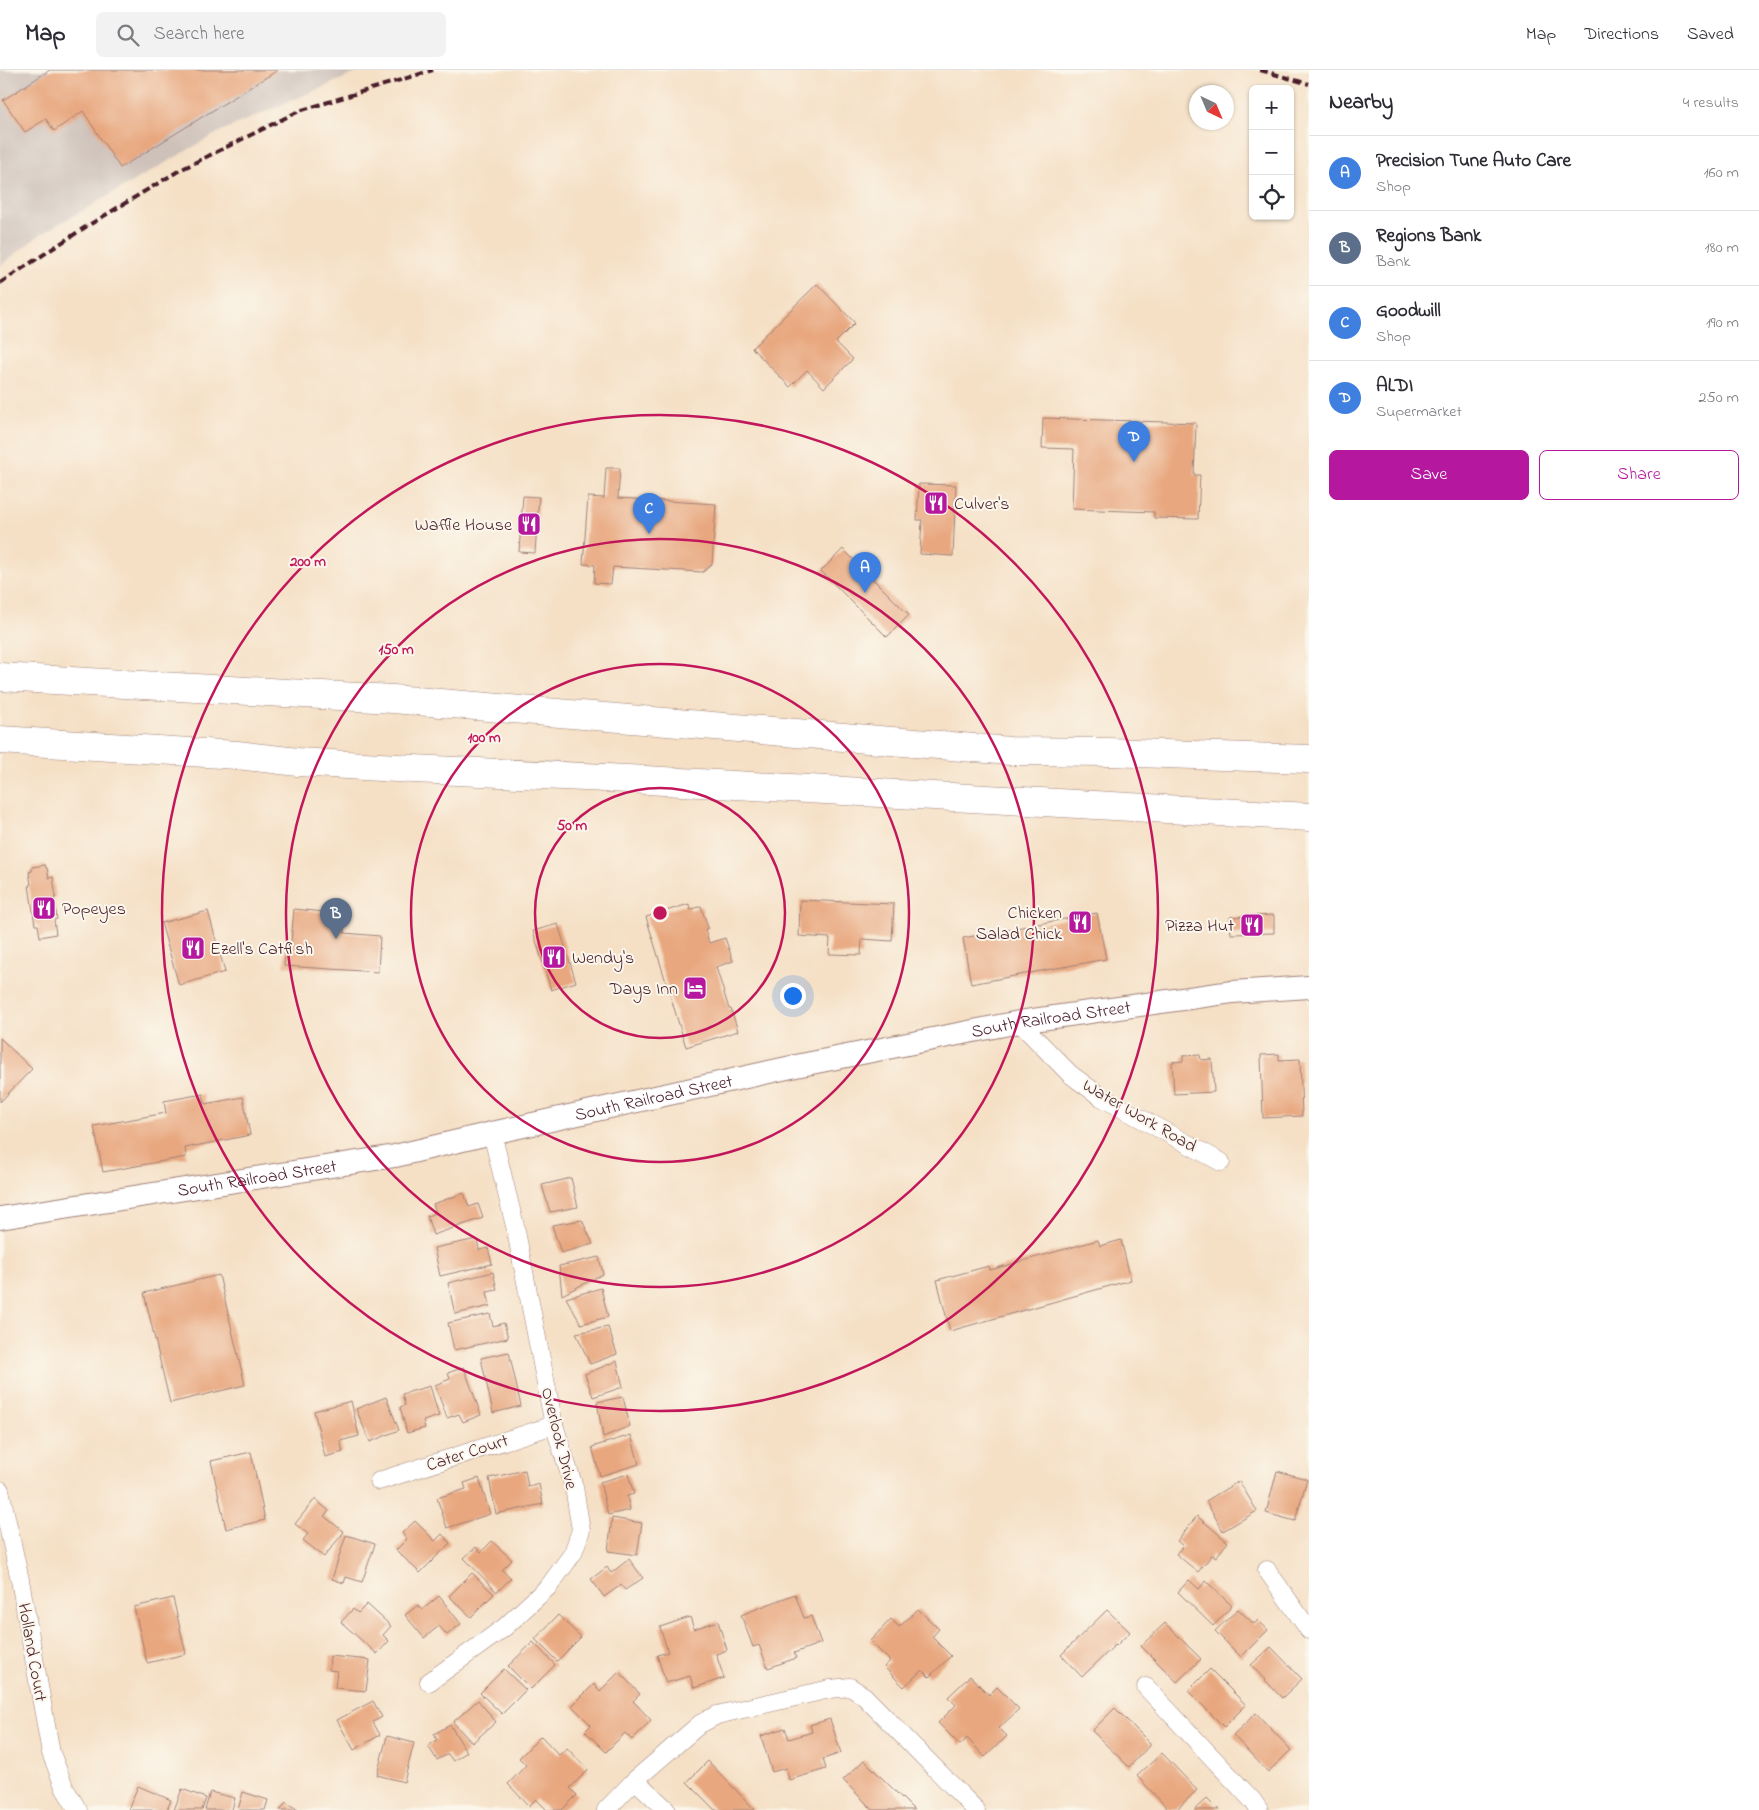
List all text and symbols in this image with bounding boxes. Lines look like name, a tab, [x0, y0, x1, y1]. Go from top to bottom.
search box	[96, 12, 446, 57]
text: Map	[25, 17, 66, 52]
icon: search	[114, 21, 142, 49]
text: Search here	[154, 21, 245, 48]
text: Map	[1526, 22, 1556, 48]
text: Directions	[1584, 22, 1659, 48]
text: Saved	[1687, 22, 1734, 48]
north arrow	[1189, 85, 1234, 130]
map controls	[1249, 85, 1294, 220]
button: +	[1249, 85, 1294, 130]
text: Nearby	[1329, 88, 1393, 118]
text: 4 results	[1683, 91, 1739, 115]
button: −	[1249, 130, 1294, 175]
text: Precision Tune Auto Care	[1376, 148, 1571, 175]
text: A	[1340, 161, 1350, 185]
text: 160 m	[1704, 161, 1739, 185]
button: locate	[1249, 175, 1294, 220]
text: Shop	[1376, 175, 1411, 199]
text: Regions Bank	[1376, 223, 1481, 250]
text: B	[1340, 236, 1350, 260]
text: 180 m	[1705, 236, 1739, 260]
text: Bank	[1376, 250, 1410, 274]
text: Goodwill	[1376, 298, 1441, 325]
text: C	[1341, 311, 1349, 335]
text: 190 m	[1706, 311, 1739, 335]
text: Shop	[1376, 325, 1411, 349]
text: ALDI	[1376, 373, 1413, 400]
text: D	[1339, 386, 1351, 410]
text: 250 m	[1699, 386, 1739, 410]
text: Supermarket	[1376, 400, 1462, 424]
pin: D	[1118, 421, 1150, 462]
button: Save	[1329, 450, 1529, 500]
button: Share	[1539, 450, 1739, 500]
restaurant icon: Culver's	[923, 490, 949, 516]
place label: Culver's	[954, 492, 1009, 518]
pin: C	[633, 493, 665, 534]
restaurant icon: Waffle House	[516, 511, 542, 537]
place label: Waffle House	[415, 513, 513, 539]
text: 200 m	[289, 551, 326, 573]
pin: A	[849, 552, 881, 593]
text: 150 m	[378, 639, 414, 661]
text: 100 m	[467, 727, 501, 749]
text: 50 m	[557, 815, 588, 837]
restaurant icon: Popeyes	[31, 895, 57, 921]
place label: Popeyes	[62, 897, 126, 923]
pin: B	[320, 898, 352, 939]
place label: Chicken Salad Chick	[976, 901, 1062, 948]
centre of rings	[651, 904, 669, 922]
restaurant icon: Chicken Salad Chick	[1067, 909, 1093, 935]
restaurant icon: Pizza Hut	[1239, 912, 1265, 938]
place label: Pizza Hut	[1165, 914, 1234, 940]
restaurant icon: Ezell's Catfish	[180, 935, 206, 961]
place label: Ezell's Catfish	[210, 937, 313, 963]
restaurant icon: Wendy's	[541, 944, 567, 970]
place label: Wendy's	[572, 946, 634, 972]
hotel icon: Days Inn	[682, 975, 708, 1001]
place label: Days Inn	[608, 977, 678, 1003]
your location	[780, 983, 806, 1009]
street label: South Railroad Street	[969, 995, 1132, 1046]
street label: South Railroad Street	[573, 1069, 735, 1129]
street label: Water Work Road	[1077, 1073, 1201, 1160]
street label: South Railroad Street	[176, 1154, 339, 1205]
street label: Overlook Drive	[533, 1385, 583, 1493]
street label: Cater Court	[423, 1428, 512, 1479]
street label: Holland Court	[10, 1601, 52, 1704]

